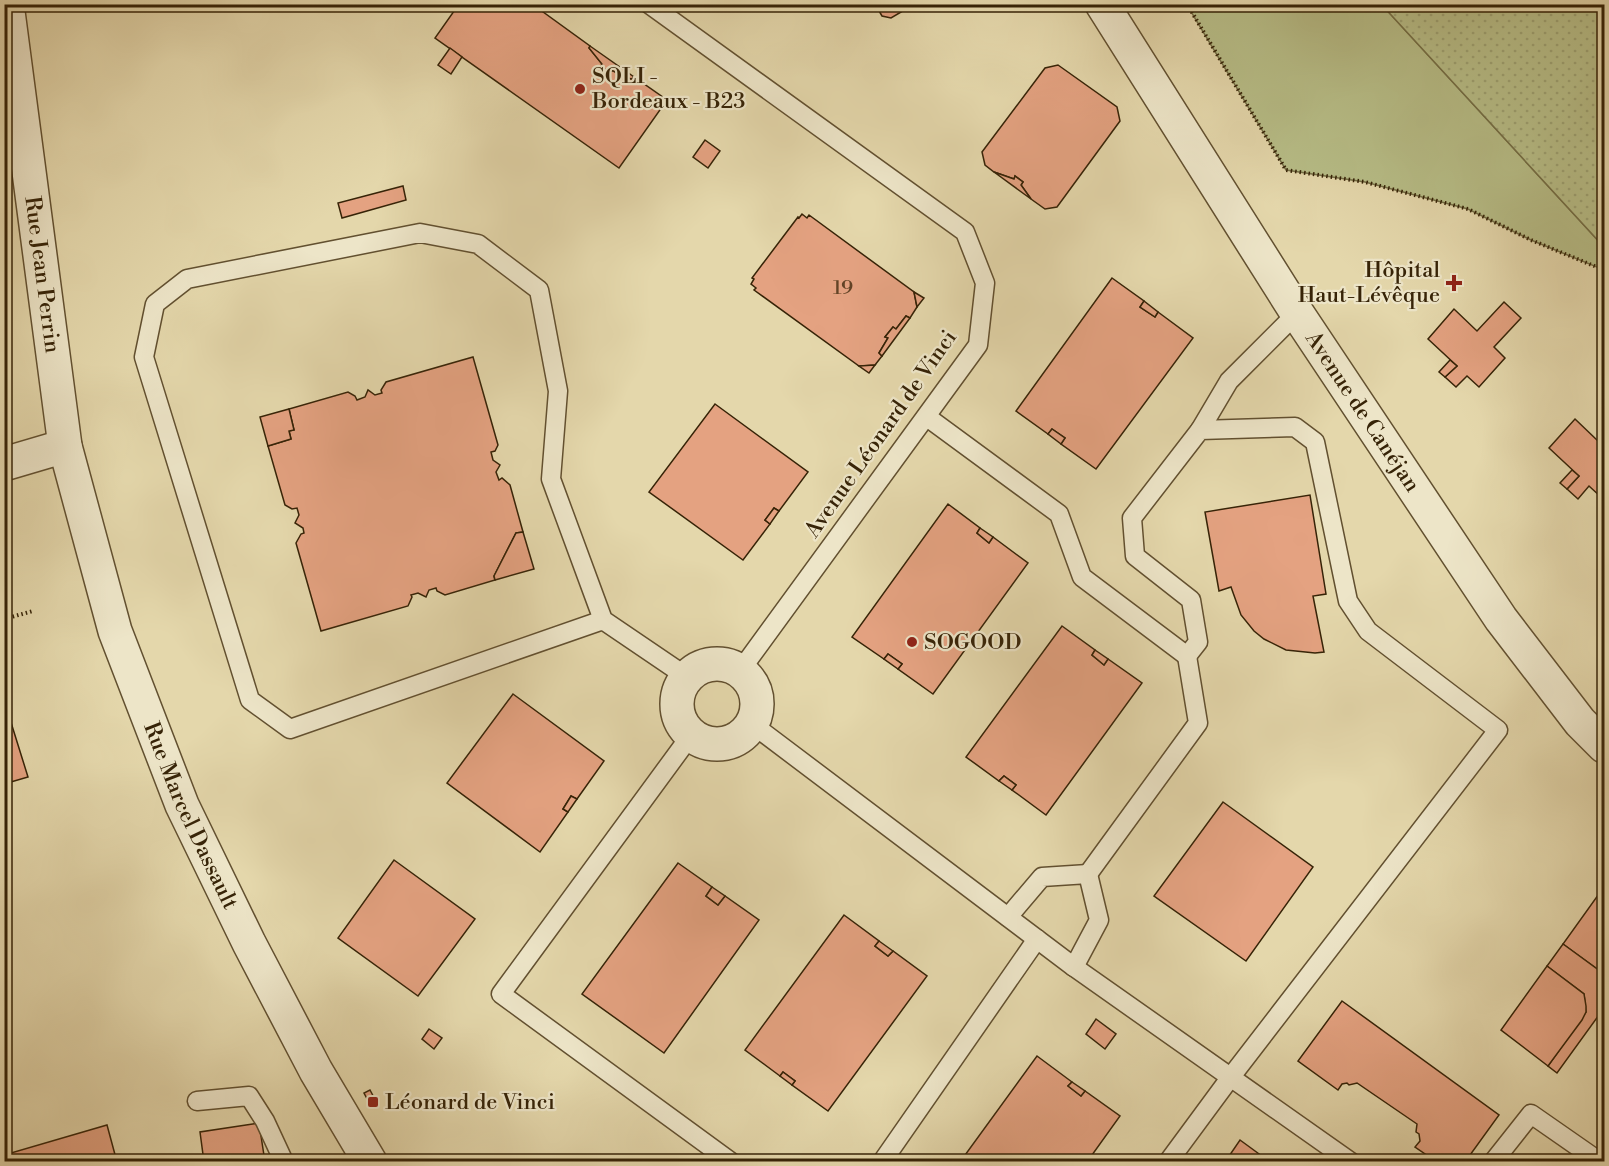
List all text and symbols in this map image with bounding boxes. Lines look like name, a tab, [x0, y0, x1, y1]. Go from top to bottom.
place label: SQLI - Bordeaux - B23	[591, 63, 745, 115]
marker: SQLI - Bordeaux - B23	[573, 82, 587, 96]
street label: Rue Jean Perrin	[19, 195, 66, 355]
place label: Hôpital Haut-Lévêque	[1298, 257, 1440, 309]
marker: Hôpital Haut-Lévêque	[1445, 274, 1463, 292]
house number: 19	[833, 276, 853, 301]
street label: Avenue Léonard de Vinci	[799, 325, 963, 544]
street label: Avenue de Canéjan	[1299, 325, 1426, 497]
place label: SOGOOD	[924, 629, 1022, 656]
marker: SOGOOD	[905, 635, 919, 649]
street label: Rue Marcel Dassault	[138, 718, 244, 914]
place label: Léonard de Vinci	[385, 1089, 555, 1116]
marker: Léonard de Vinci	[366, 1095, 380, 1109]

